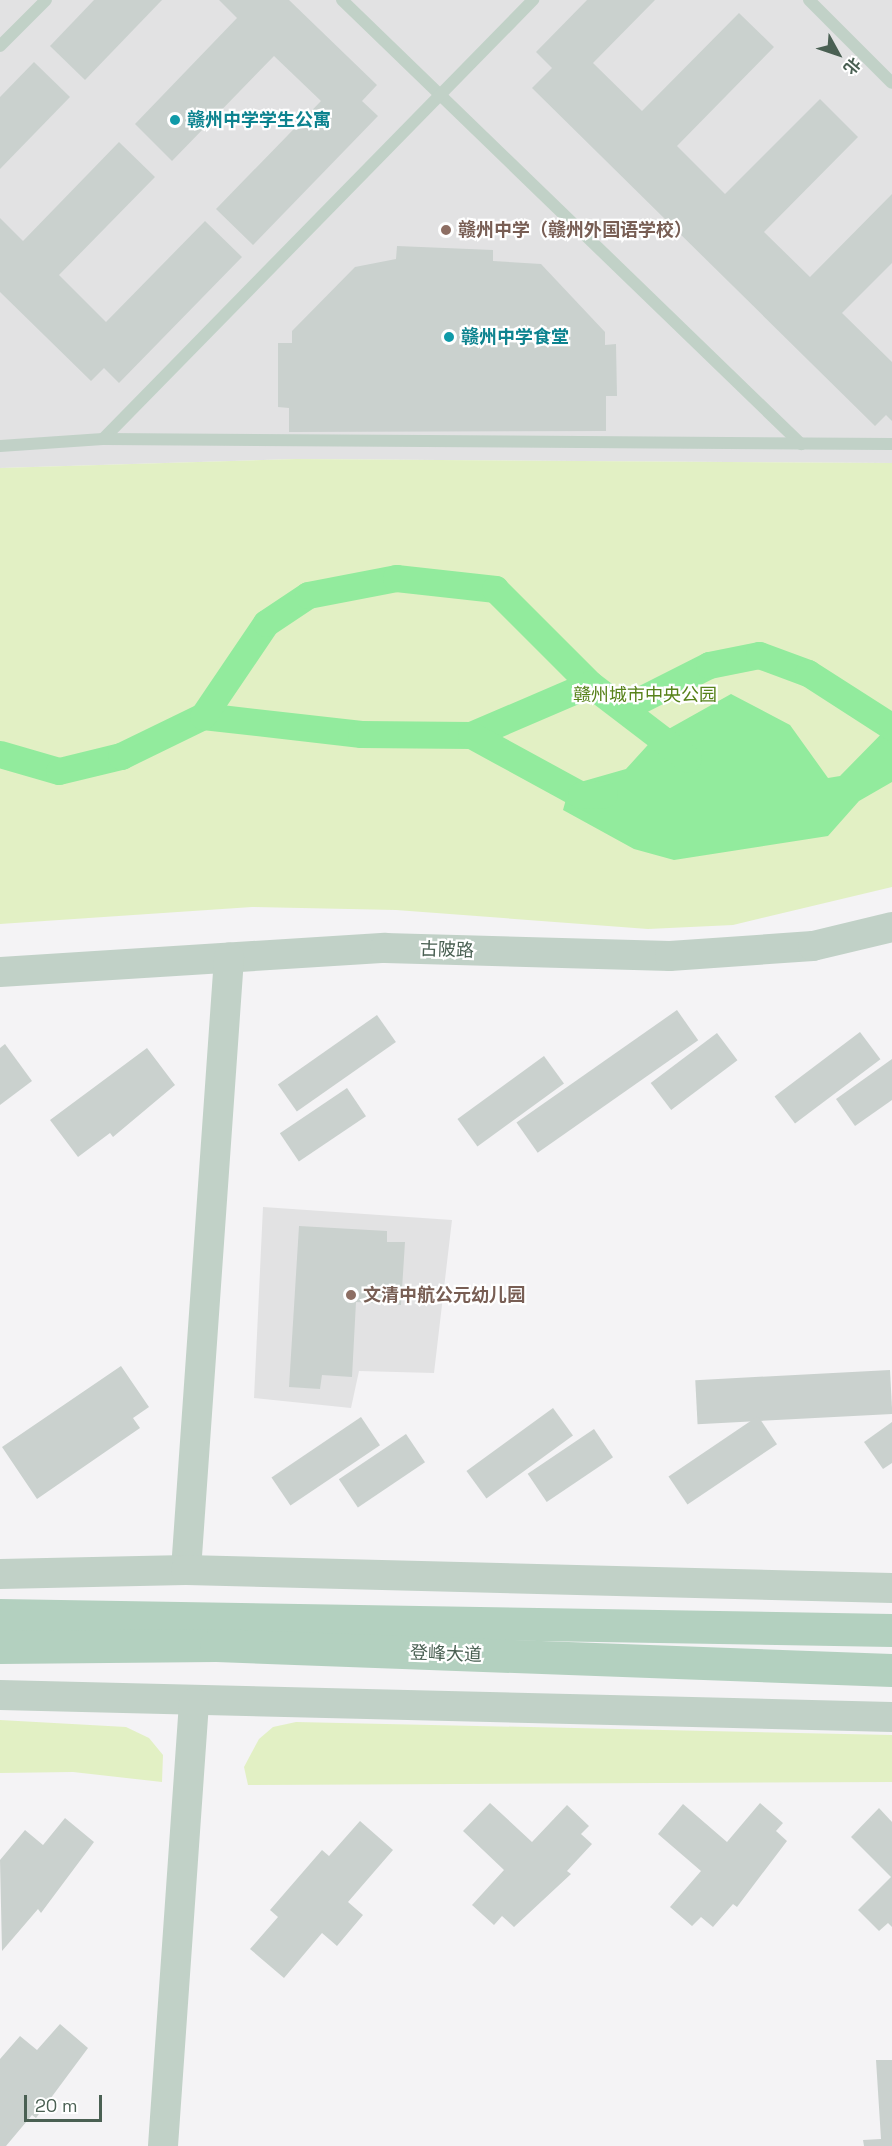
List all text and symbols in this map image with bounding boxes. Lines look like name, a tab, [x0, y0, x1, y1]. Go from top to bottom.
north arrow	[808, 24, 868, 84]
text: 北	[839, 53, 865, 79]
place label: 赣州中学学生公寓	[187, 109, 331, 131]
marker: 赣州中学学生公寓	[168, 113, 182, 127]
place label: 赣州中学（赣州外国语学校）	[458, 219, 692, 241]
marker: 赣州中学（赣州外国语学校）	[439, 223, 453, 237]
place label: 赣州中学食堂	[461, 326, 569, 348]
marker: 赣州中学食堂	[442, 330, 456, 344]
park label: 赣州城市中央公园	[573, 684, 717, 706]
street label: 古陂路	[420, 938, 474, 962]
place label: 文清中航公元幼儿园	[363, 1284, 525, 1306]
marker: 文清中航公元幼儿园	[344, 1288, 358, 1302]
street label: 登峰大道	[410, 1642, 482, 1666]
scale bar	[27, 2083, 105, 2121]
text: 20 m	[35, 2094, 78, 2117]

